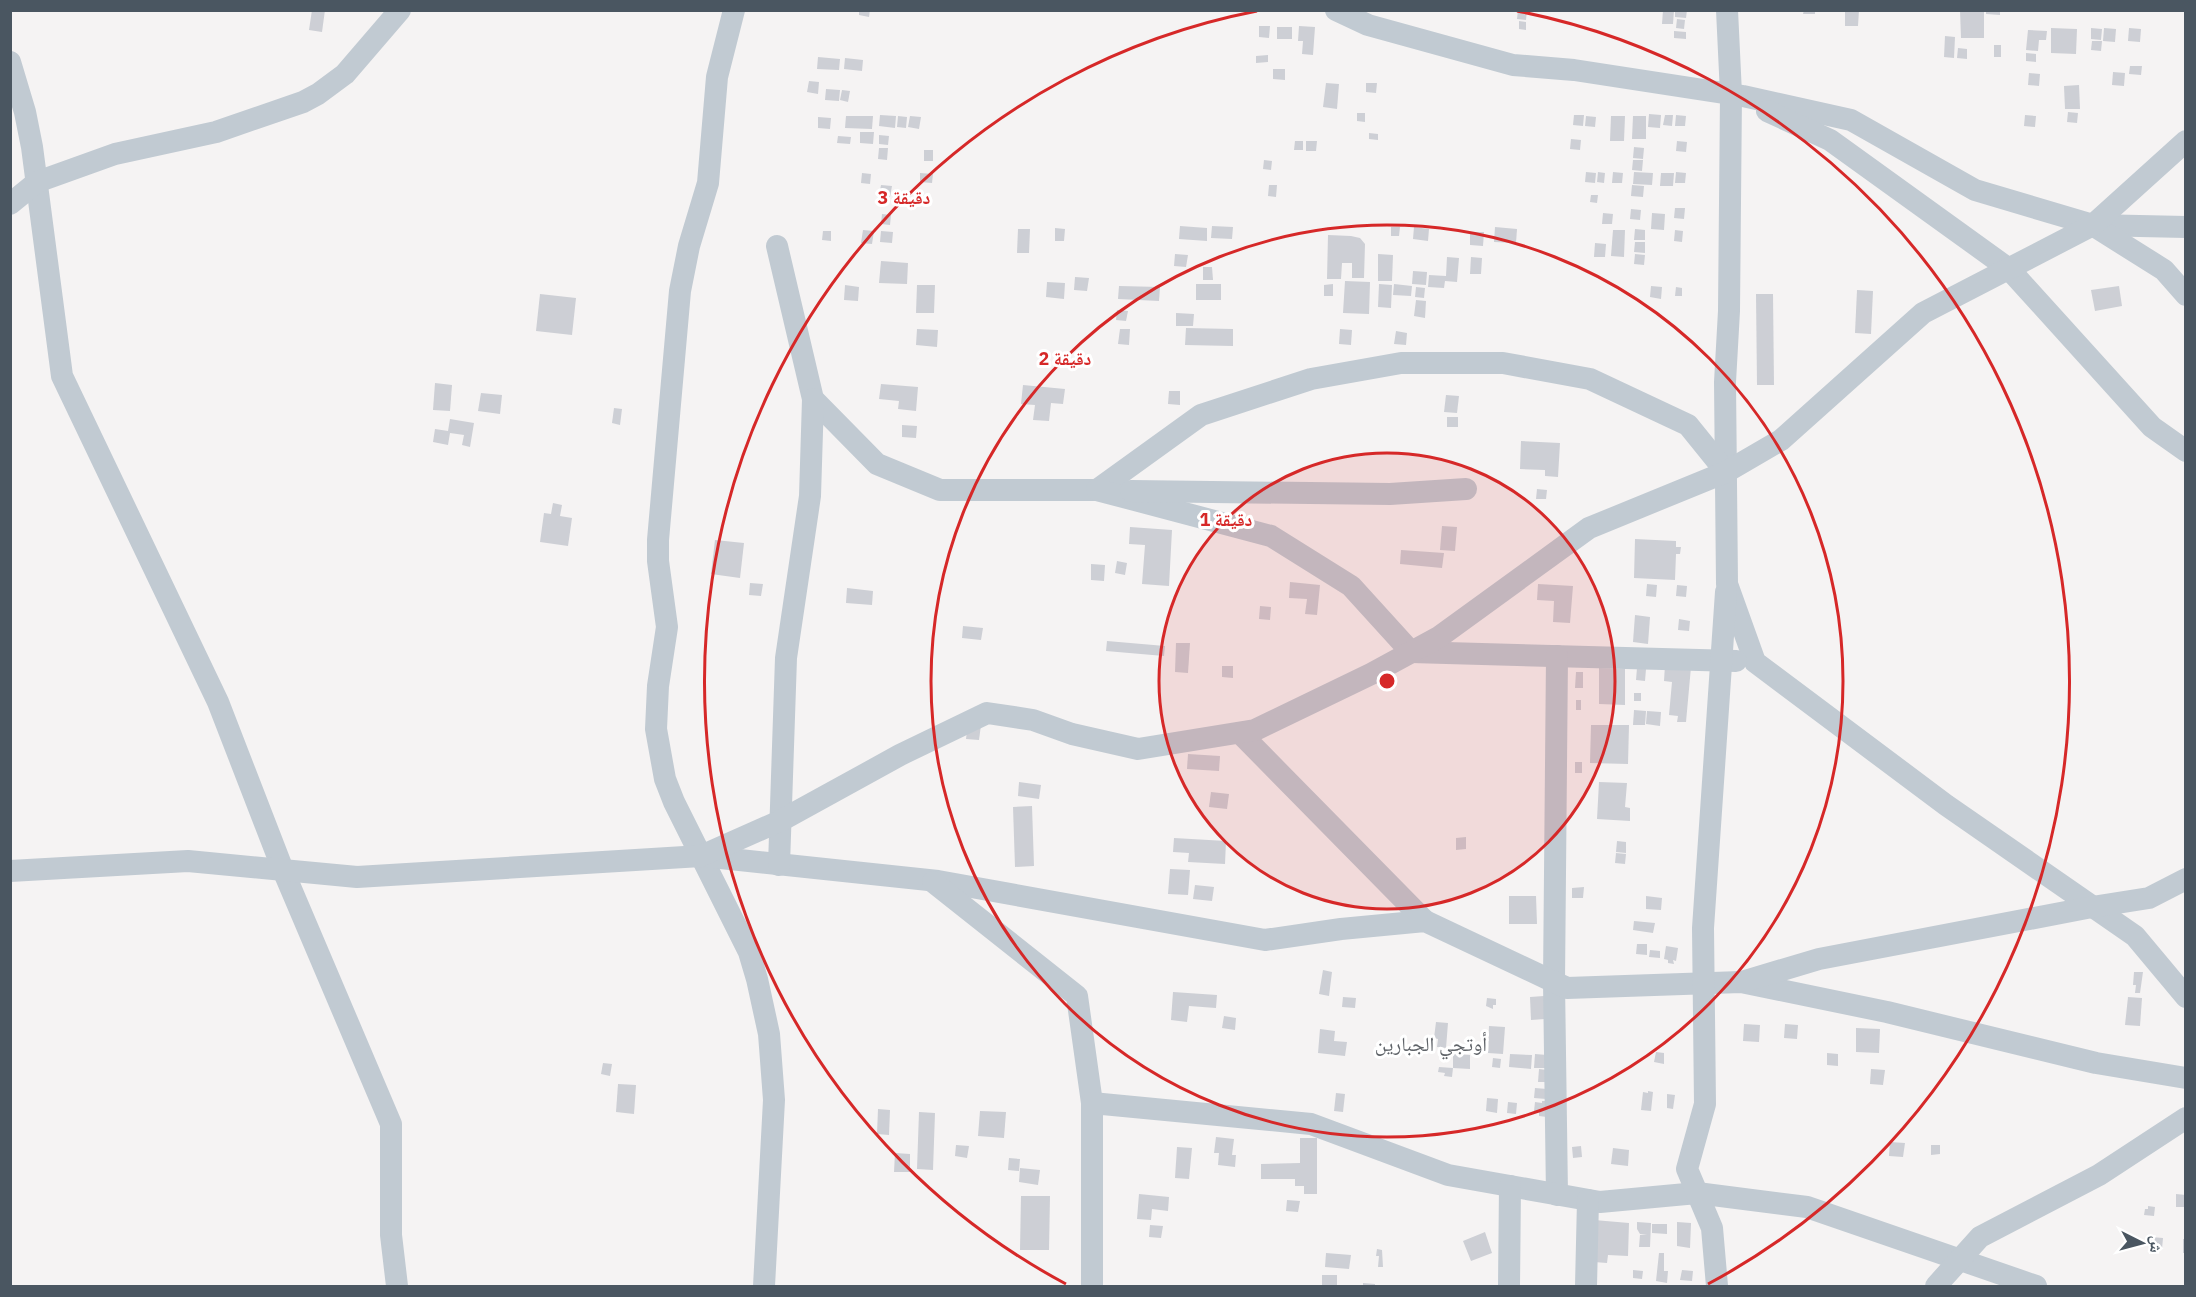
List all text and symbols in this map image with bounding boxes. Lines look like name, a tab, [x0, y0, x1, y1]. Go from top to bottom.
text: 3 دقيقة	[878, 186, 931, 209]
text: 2 دقيقة	[1039, 347, 1092, 370]
text: 1 دقيقة	[1200, 508, 1253, 531]
centre of rings	[1377, 671, 1397, 691]
district label: أوتجي الجبارين	[1375, 1030, 1487, 1060]
north arrow	[2112, 1213, 2172, 1273]
text: ش	[2146, 1235, 2168, 1254]

